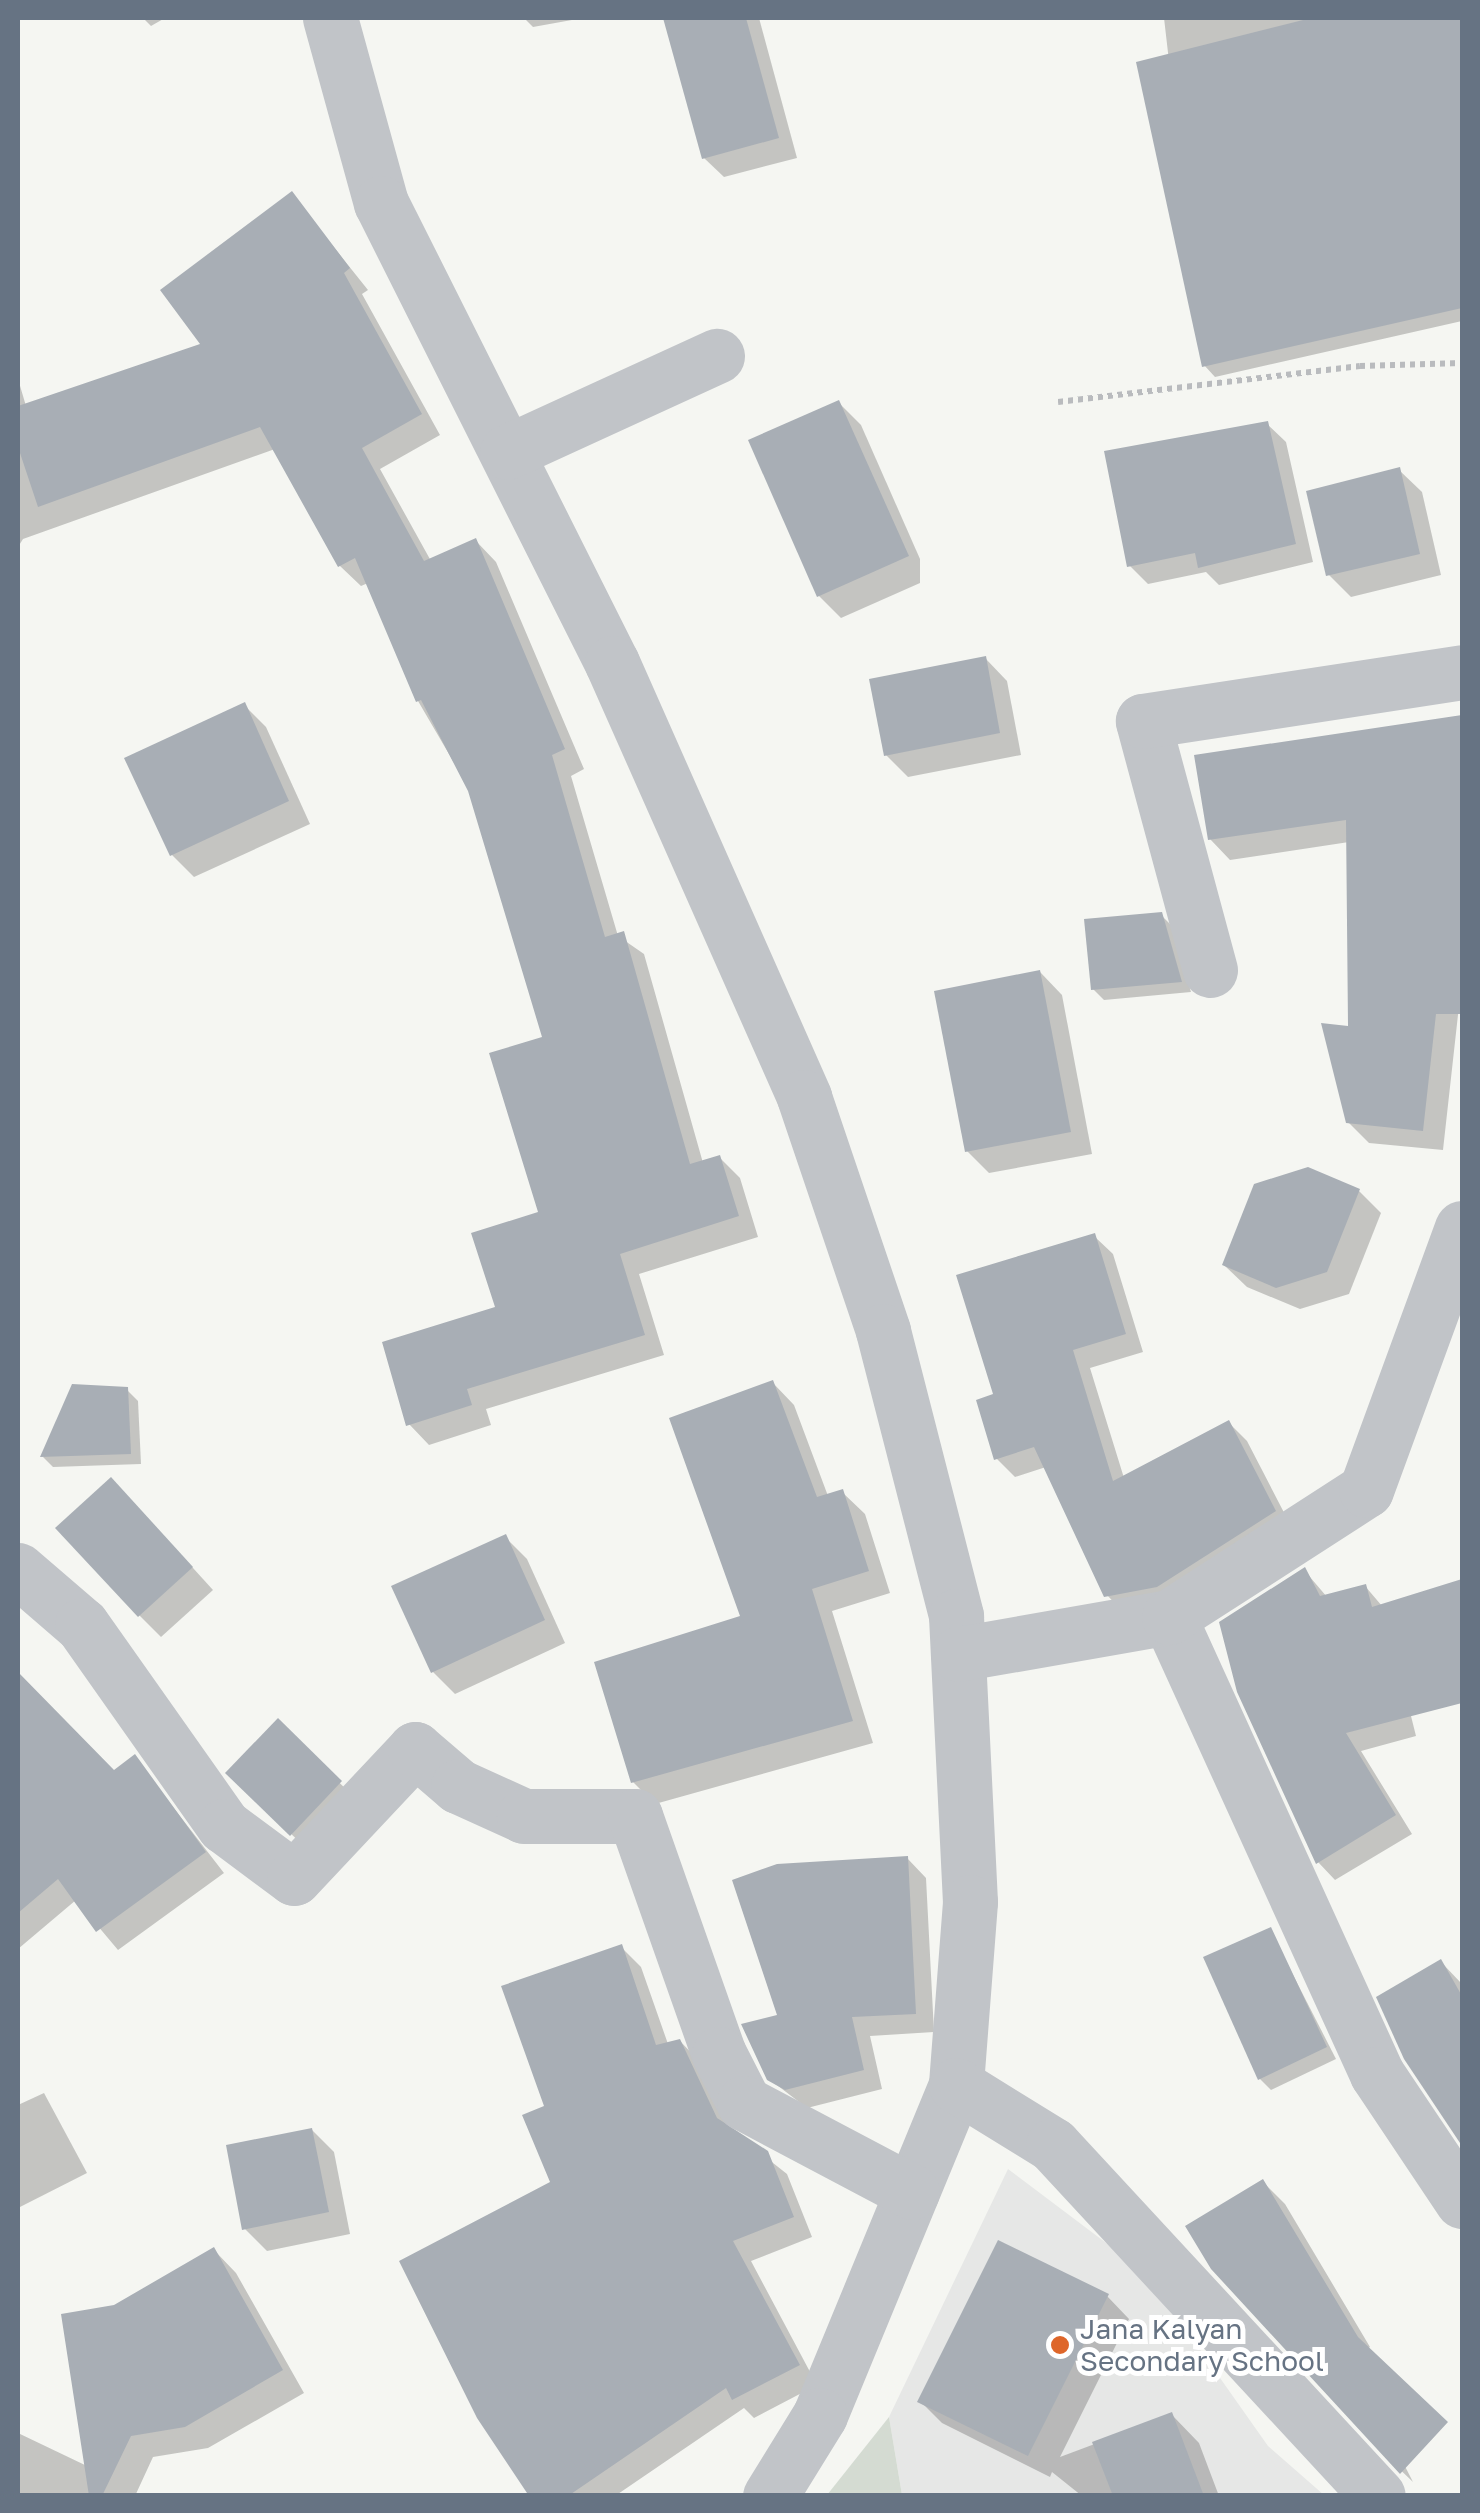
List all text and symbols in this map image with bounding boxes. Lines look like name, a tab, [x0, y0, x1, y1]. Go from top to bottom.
place label: Jana Kalyan Secondary School	[1080, 2312, 1324, 2378]
marker: Jana Kalyan Secondary School	[1049, 2334, 1071, 2356]

